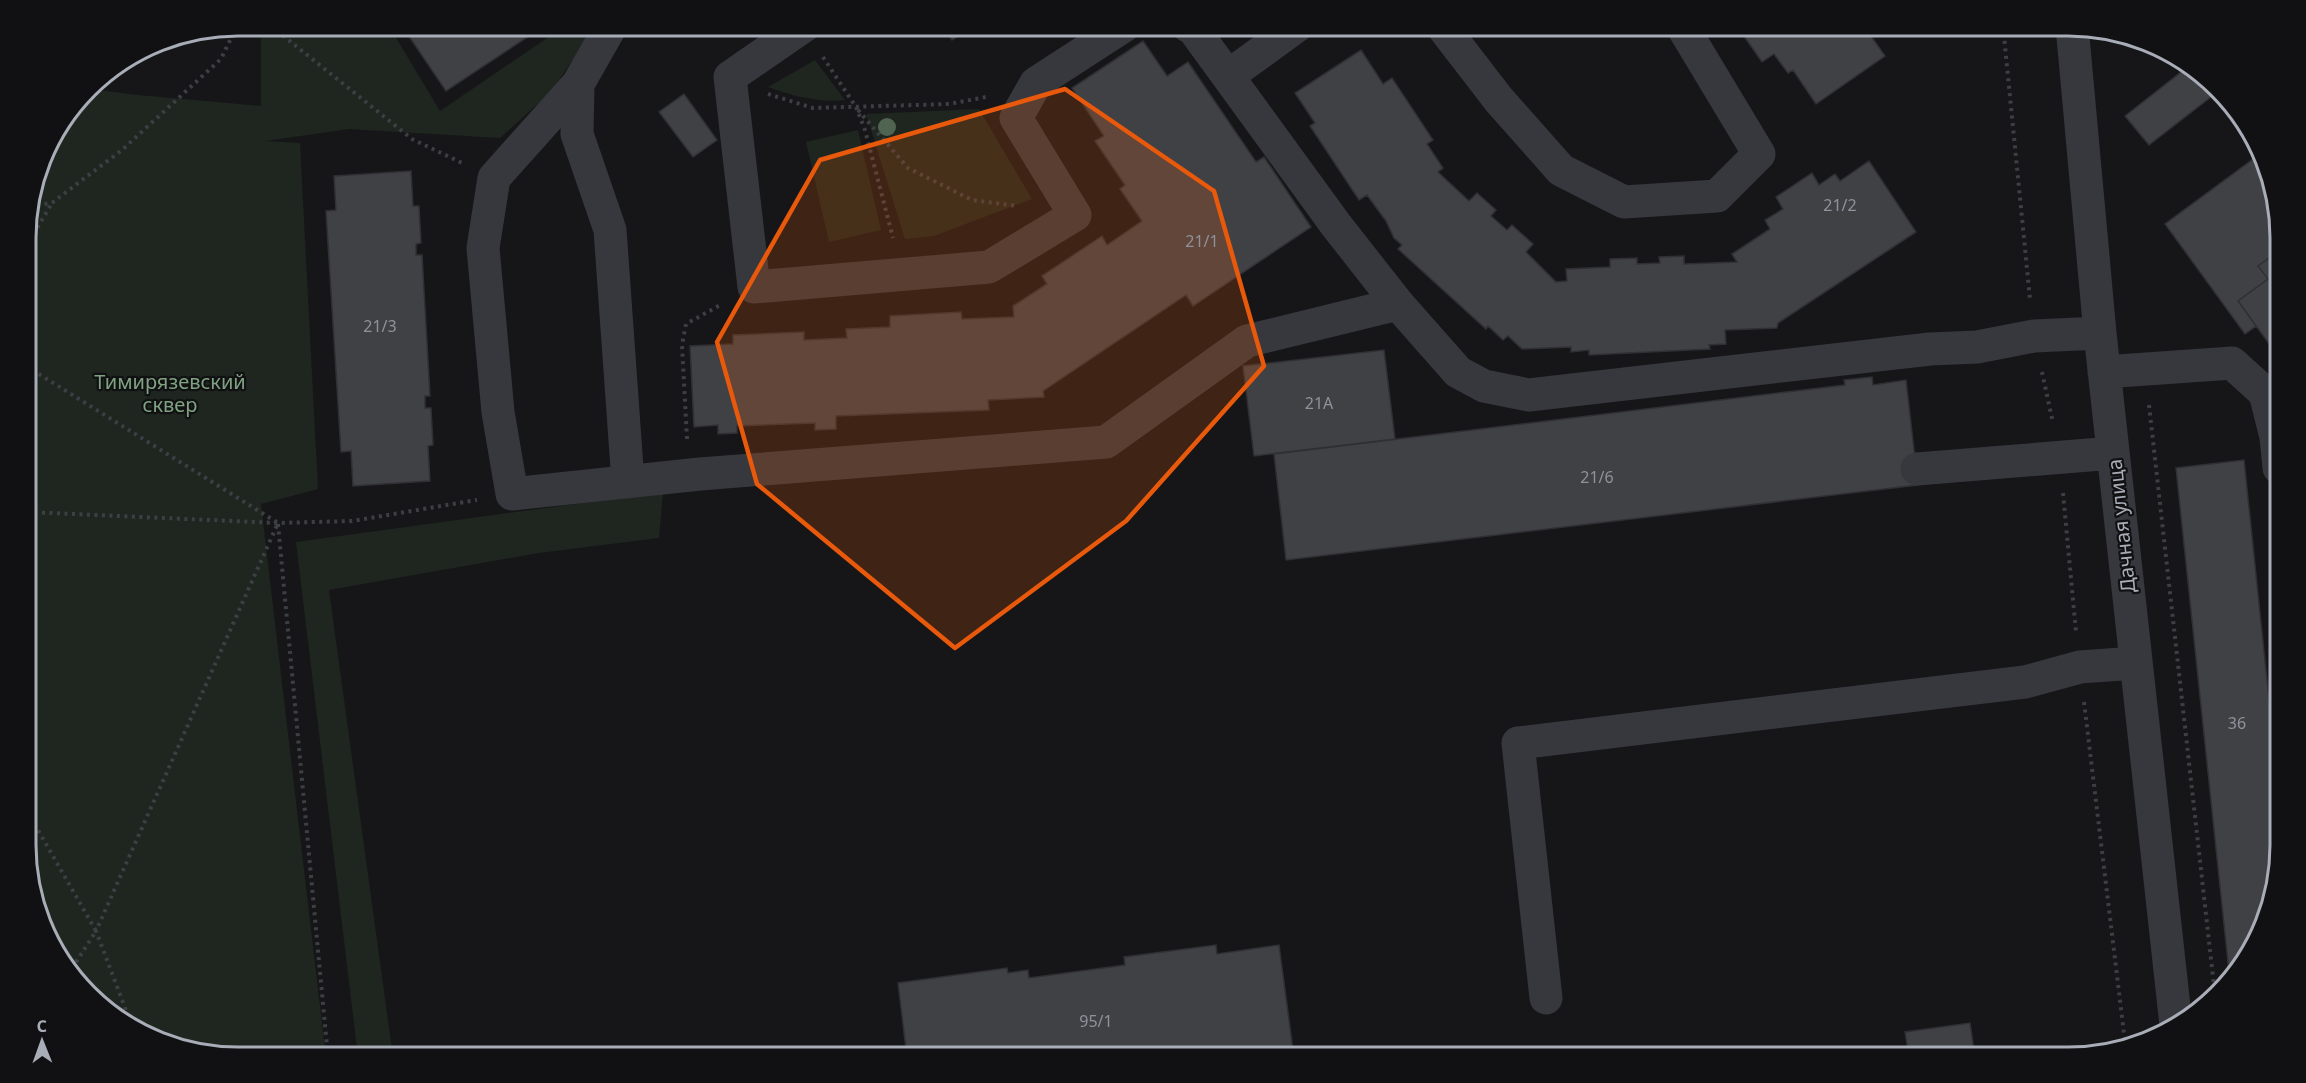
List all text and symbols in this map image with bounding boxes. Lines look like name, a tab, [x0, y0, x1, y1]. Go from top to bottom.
house number: 21/2	[1823, 194, 1857, 216]
house number: 21/1	[1185, 230, 1219, 252]
house number: 21/3	[363, 315, 397, 337]
park label: Тимирязевский сквер	[94, 368, 246, 418]
house number: 21А	[1305, 392, 1334, 414]
street label: Дачная улица	[2101, 458, 2141, 594]
house number: 21/6	[1580, 466, 1614, 488]
house number: 36	[2228, 712, 2246, 734]
house number: 95/1	[1079, 1010, 1113, 1032]
north arrow	[12, 1011, 72, 1071]
text: С	[36, 1015, 47, 1037]

